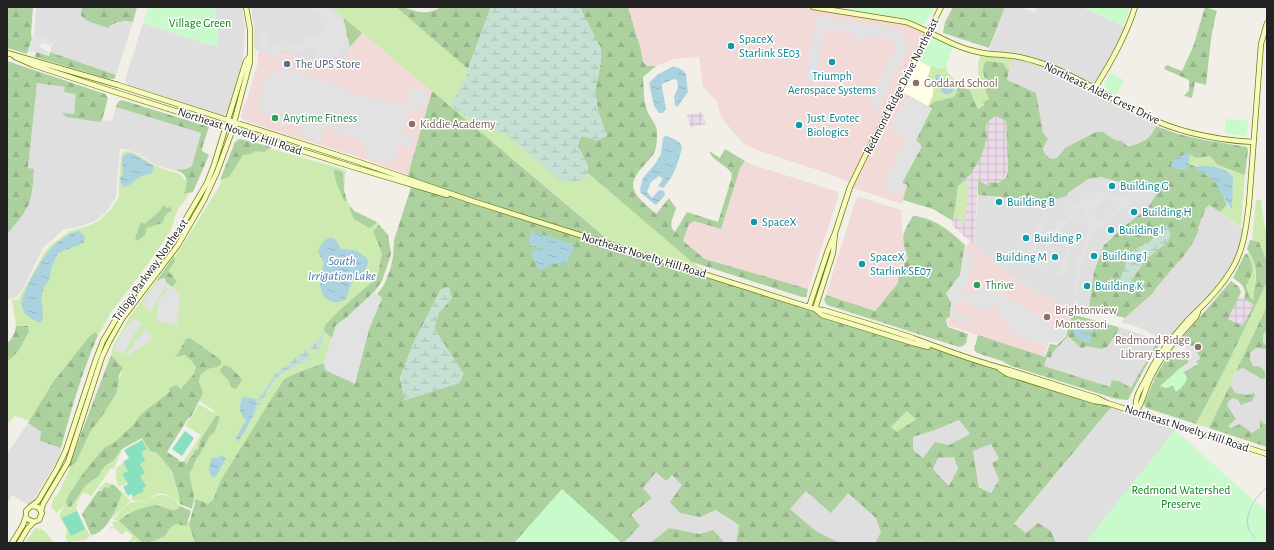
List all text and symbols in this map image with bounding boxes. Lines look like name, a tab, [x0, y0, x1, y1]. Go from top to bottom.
street label: Redmond Ridge Drive Northeast	[861, 16, 941, 156]
park label: Village Green	[169, 17, 231, 29]
place label: SpaceX Starlink SE03	[739, 33, 800, 59]
marker: SpaceX Starlink SE03	[726, 41, 736, 51]
marker: Triumph Aerospace Systems	[827, 57, 837, 67]
place label: The UPS Store	[295, 58, 360, 70]
marker: The UPS Store	[282, 59, 292, 69]
street label: Northeast Alder Crest Drive	[1042, 60, 1162, 126]
place label: Triumph Aerospace Systems	[788, 70, 876, 97]
place label: Goddard School	[924, 77, 998, 89]
marker: Goddard School	[911, 78, 921, 88]
street label: Northeast Novelty Hill Road	[176, 105, 304, 158]
place label: Anytime Fitness	[283, 112, 357, 125]
place label: Just. Evotec Biologics	[807, 112, 860, 138]
marker: Anytime Fitness	[270, 113, 280, 123]
place label: Kiddie Academy	[420, 118, 495, 131]
marker: Kiddie Academy	[407, 119, 417, 129]
marker: Just. Evotec Biologics	[794, 120, 804, 130]
place label: Building G	[1120, 180, 1169, 192]
marker: Building G	[1107, 181, 1117, 191]
place label: Building B	[1007, 196, 1055, 208]
marker: Building B	[994, 197, 1004, 207]
place label: Building H	[1142, 206, 1192, 218]
marker: Building H	[1129, 207, 1139, 217]
place label: SpaceX	[762, 216, 797, 228]
street label: Trilogy Parkway Northeast	[110, 217, 191, 324]
marker: SpaceX	[749, 217, 759, 227]
place label: Building I	[1119, 224, 1164, 236]
marker: Building I	[1106, 225, 1116, 235]
street label: Northeast Novelty Hill Road	[580, 230, 708, 281]
place label: Building P	[1034, 232, 1082, 244]
marker: Building P	[1021, 233, 1031, 243]
place label: Building J	[1102, 250, 1147, 262]
place label: SpaceX Starlink SE07	[870, 251, 931, 277]
place label: Building M	[996, 251, 1047, 263]
marker: Building J	[1089, 251, 1099, 261]
marker: Building M	[1050, 252, 1060, 262]
water label: South Irrigation Lake	[308, 255, 376, 283]
marker: SpaceX Starlink SE07	[857, 259, 867, 269]
place label: Thrive	[985, 279, 1014, 291]
marker: Thrive	[972, 280, 982, 290]
place label: Building K	[1095, 280, 1144, 292]
marker: Building K	[1082, 281, 1092, 291]
place label: Brightonview Montessori	[1055, 304, 1117, 330]
marker: Brightonview Montessori	[1042, 312, 1052, 322]
place label: Redmond Ridge Library Express	[1115, 334, 1190, 361]
marker: Redmond Ridge Library Express	[1193, 342, 1203, 352]
street label: Northeast Novelty Hill Road	[1123, 402, 1251, 455]
park label: Redmond Watershed Preserve	[1132, 484, 1230, 510]

